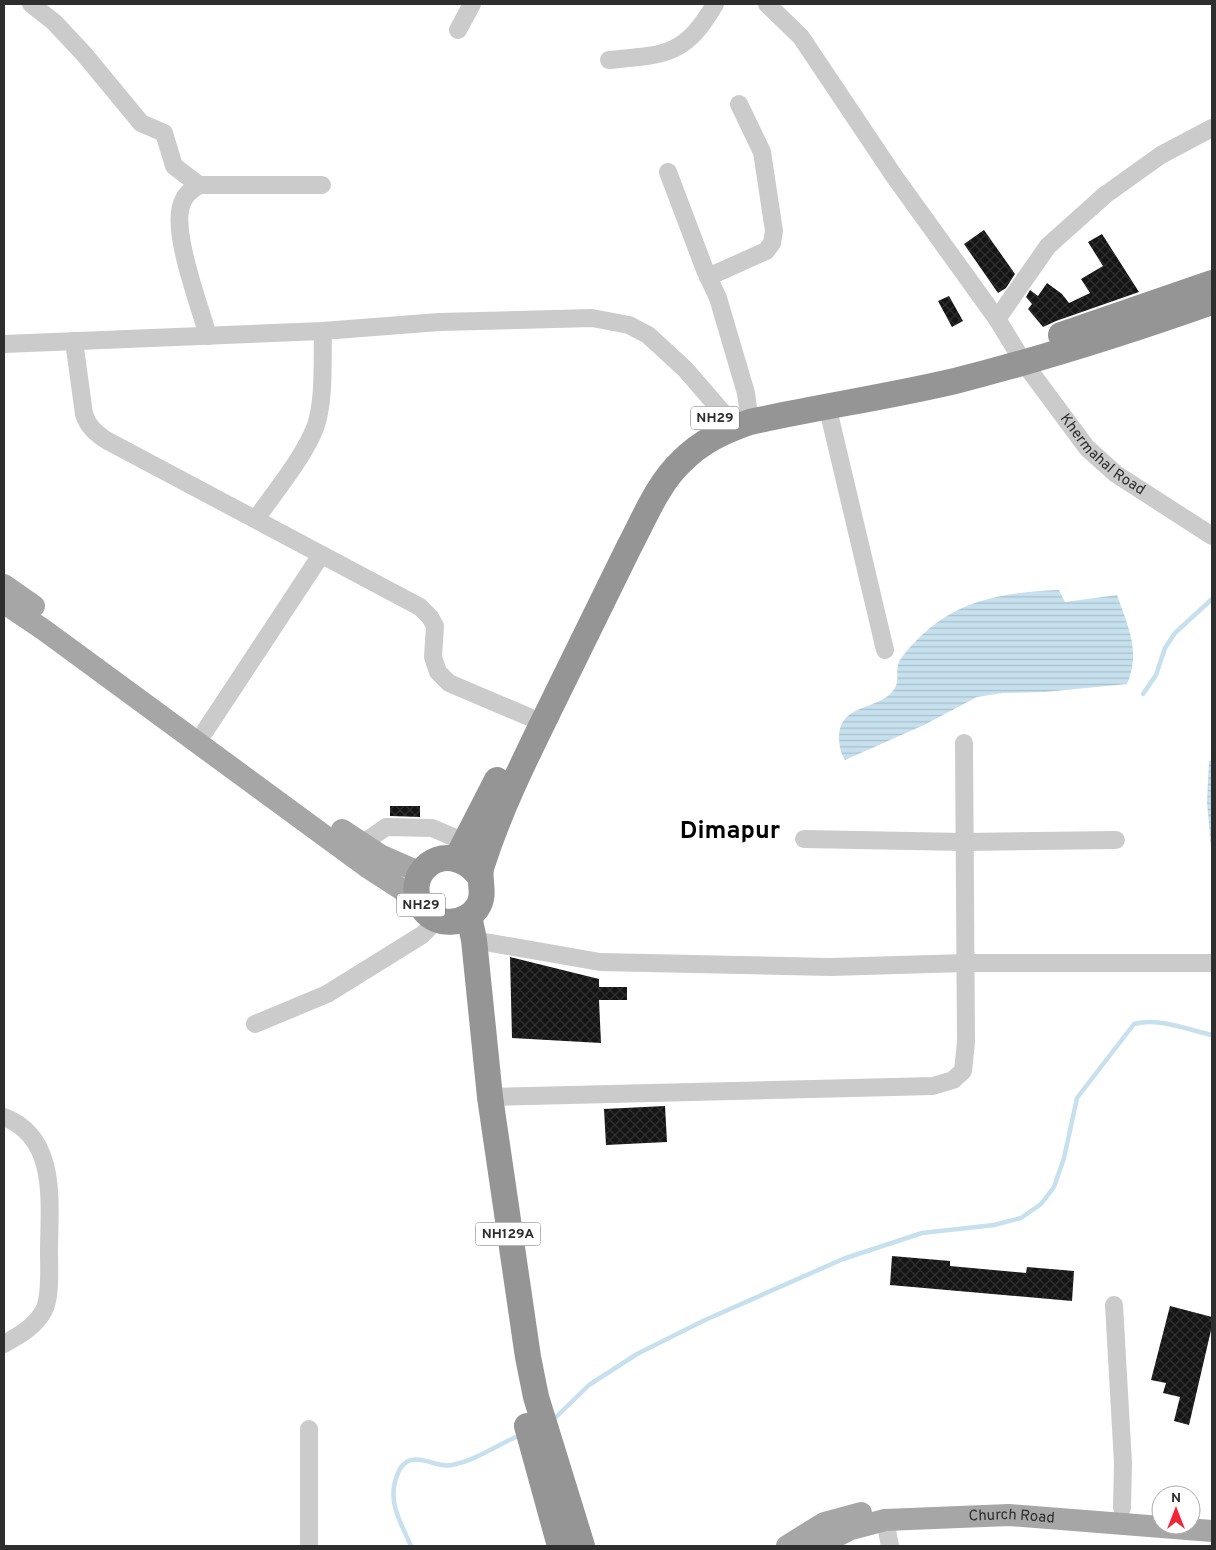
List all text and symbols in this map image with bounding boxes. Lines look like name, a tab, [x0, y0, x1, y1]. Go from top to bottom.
road number: NH29	[691, 406, 739, 429]
street label: Khermahal Road	[1055, 410, 1149, 500]
district label: Dimapur	[680, 816, 781, 848]
road number: NH29	[397, 894, 445, 916]
road number: NH129A	[476, 1222, 540, 1246]
north arrow	[1151, 1485, 1201, 1535]
text: N	[1171, 1490, 1181, 1507]
street label: Church Road	[968, 1505, 1056, 1528]

